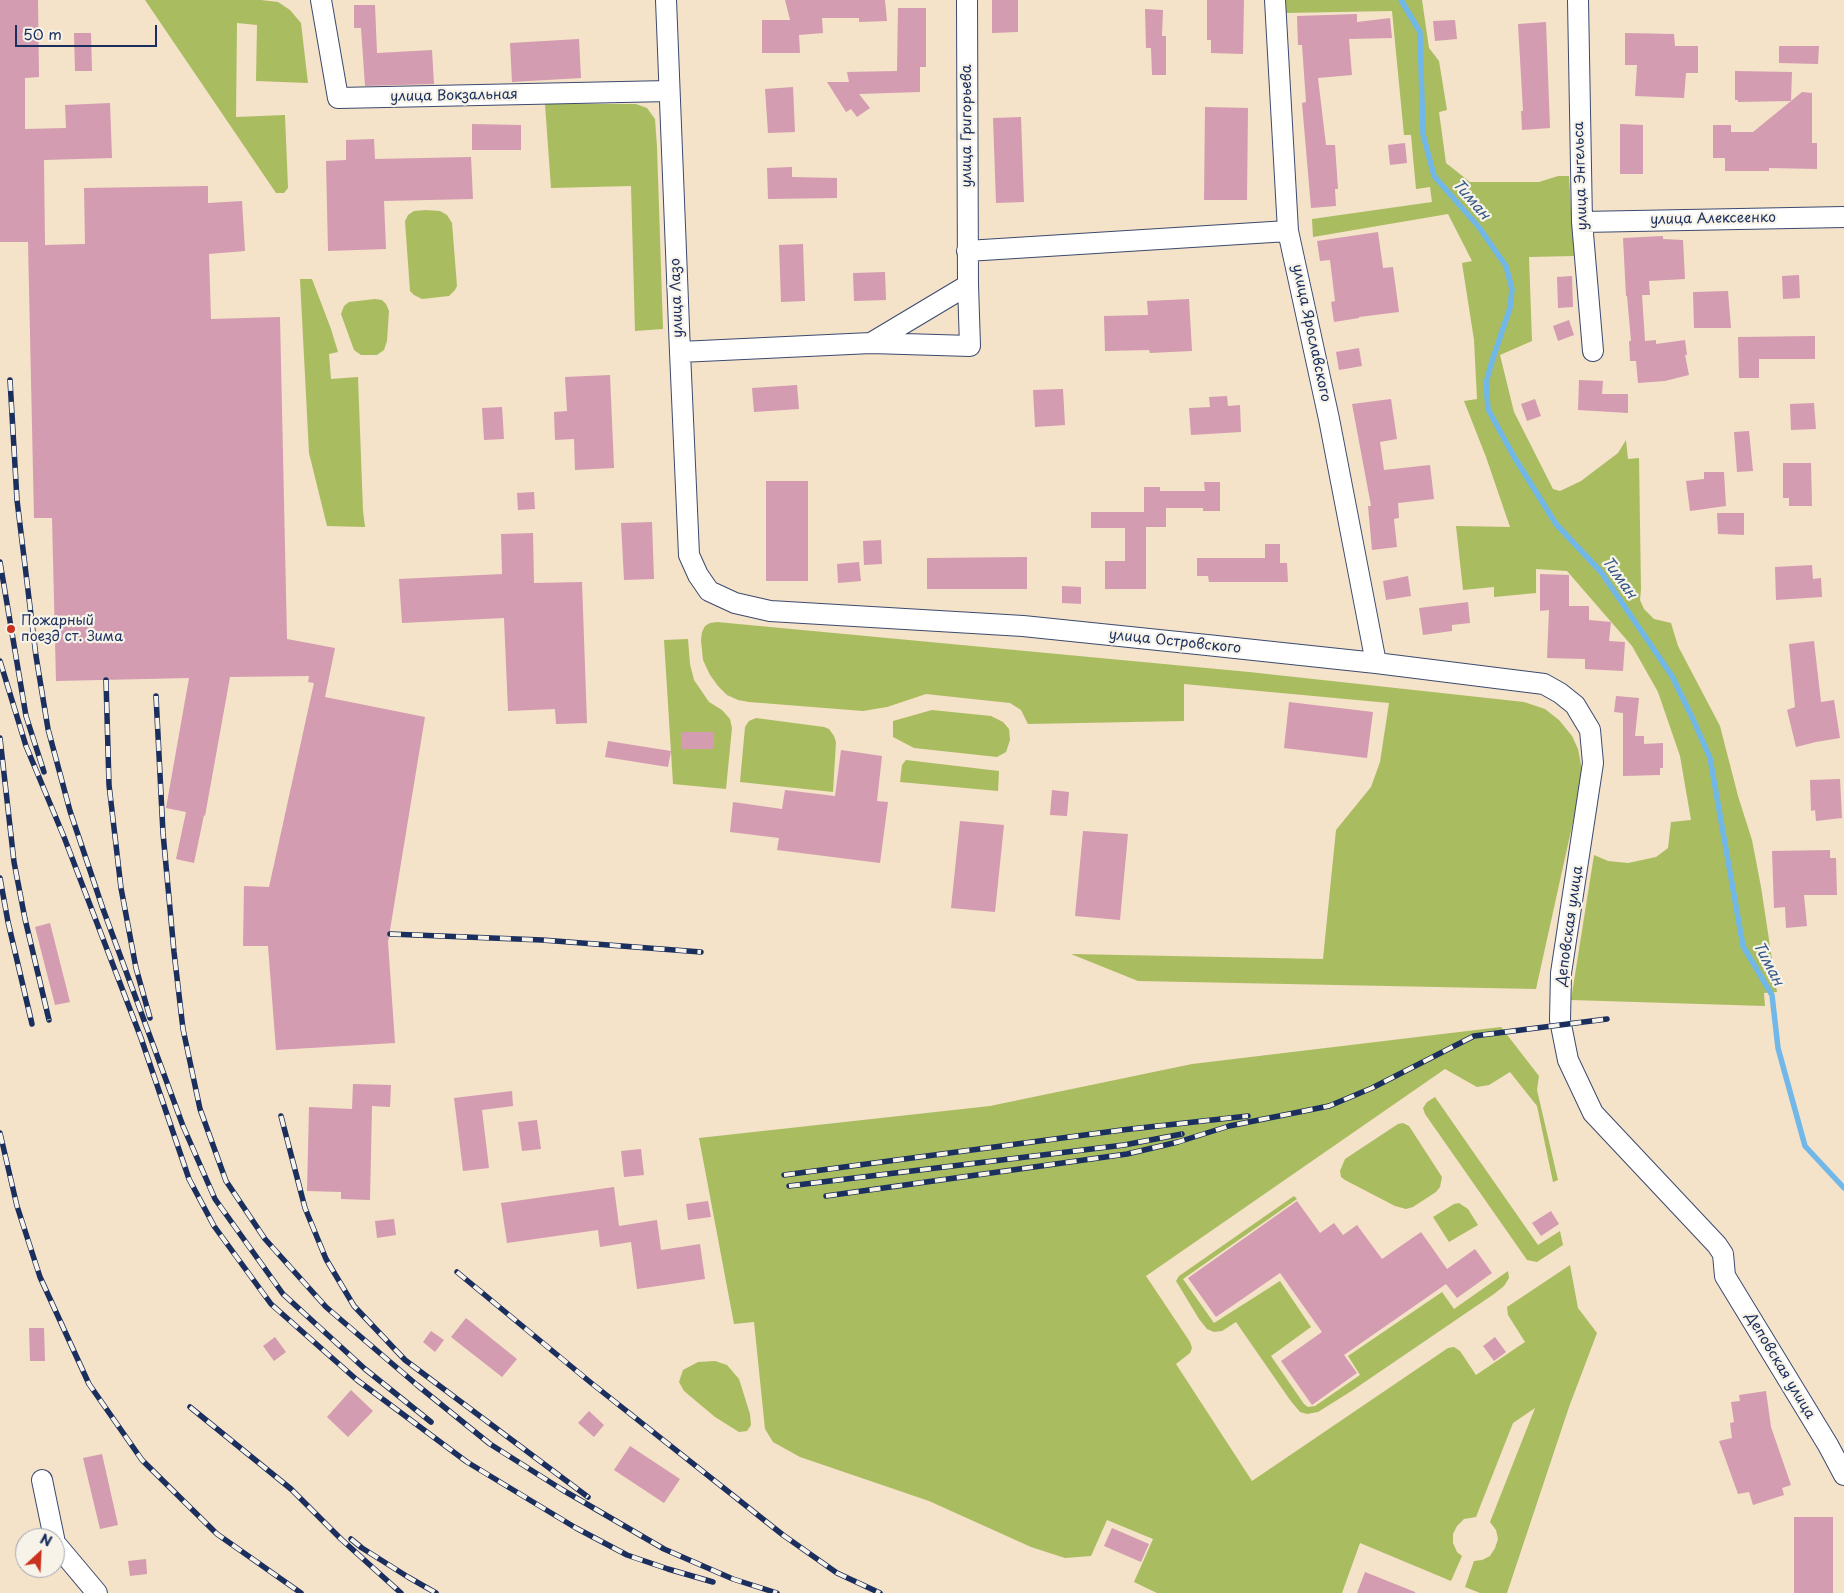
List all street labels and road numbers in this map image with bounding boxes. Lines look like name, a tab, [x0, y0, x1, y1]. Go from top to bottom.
street label: улица Григорьева	[959, 64, 975, 188]
street label: улица Вокзальная	[390, 86, 518, 106]
street label: улица Энгельса	[1571, 121, 1591, 231]
street label: улица Алексеенко	[1650, 210, 1776, 228]
street label: улица Лазо	[667, 258, 687, 338]
street label: улица Ярославского	[1288, 263, 1334, 403]
street label: улица Островского	[1108, 627, 1242, 657]
street label: Деповская улица	[1553, 865, 1587, 987]
street label: Деповская улица	[1742, 1310, 1818, 1422]

